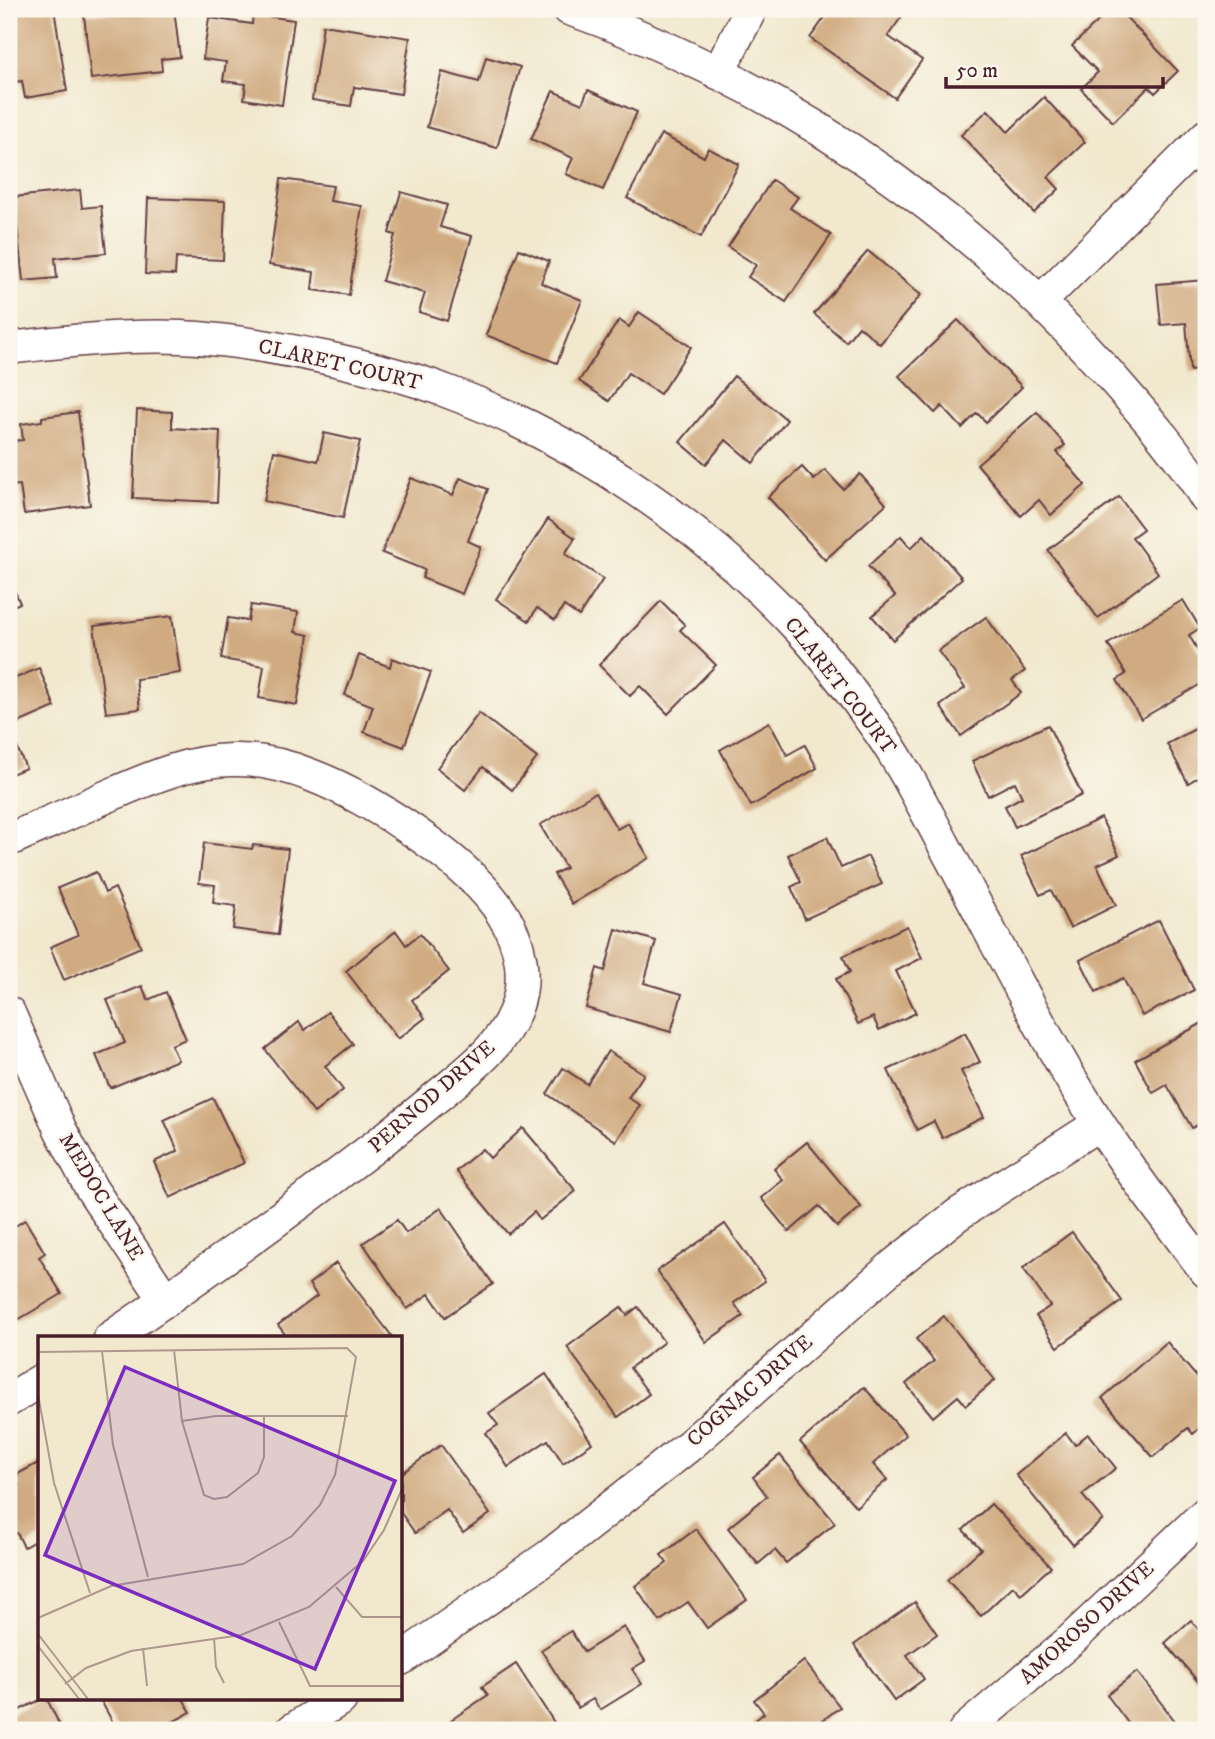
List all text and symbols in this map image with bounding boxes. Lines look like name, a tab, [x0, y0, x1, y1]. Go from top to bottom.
scale bar	[946, 46, 1162, 90]
text: 50 m	[956, 58, 998, 84]
street label: CLARET COURT	[256, 334, 424, 396]
street label: CLARET COURT	[778, 612, 902, 760]
street label: PERNOD DRIVE	[363, 1035, 501, 1159]
street label: MEDOC LANE	[53, 1129, 149, 1266]
street label: COGNAC DRIVE	[682, 1329, 818, 1453]
inset map	[38, 1336, 402, 1700]
street label: AMOROSO DRIVE	[1014, 1556, 1160, 1690]

